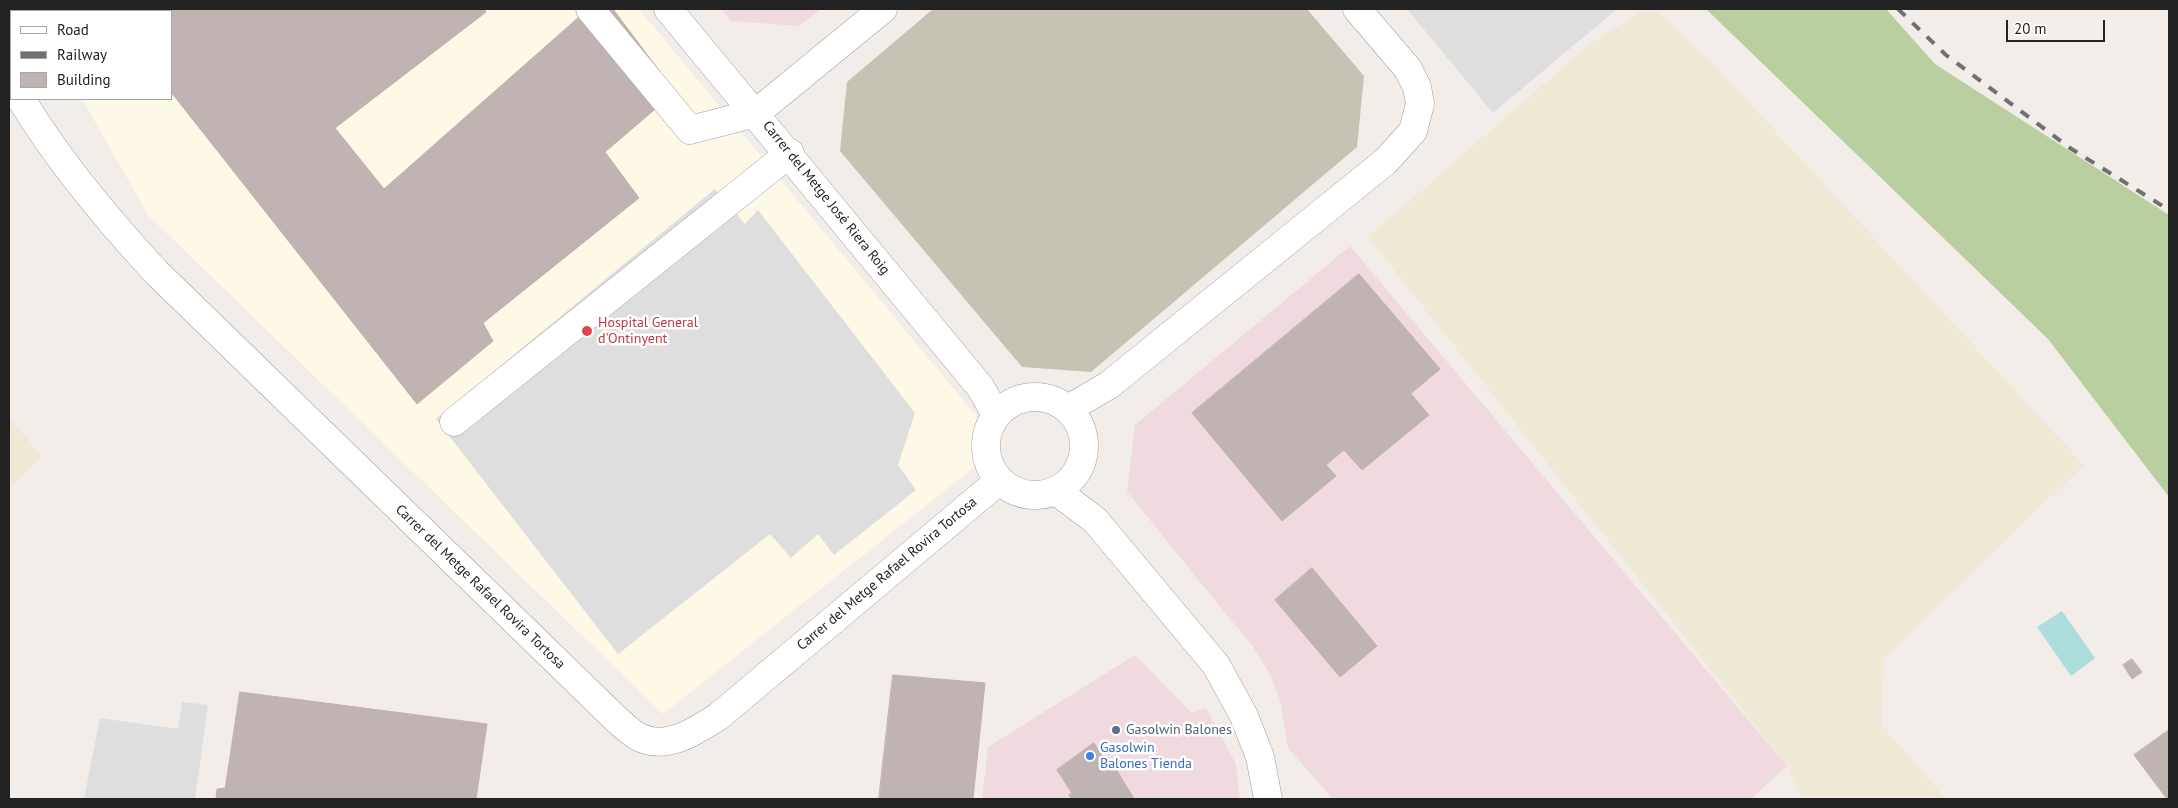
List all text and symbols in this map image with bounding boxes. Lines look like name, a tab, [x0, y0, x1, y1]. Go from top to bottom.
legend	[10, 10, 172, 100]
scale bar	[2008, 10, 2107, 42]
text: 20 m	[2014, 19, 2047, 38]
text: Road	[57, 20, 89, 39]
text: Railway	[57, 45, 107, 64]
text: Building	[57, 70, 111, 89]
street label: Carrer del Metge José Riera Roig	[759, 118, 893, 278]
place label: Hospital General d'Ontinyent	[598, 315, 698, 348]
marker: Hospital General d'Ontinyent	[580, 324, 594, 338]
street label: Carrer del Metge Rafael Rovira Tortosa	[794, 494, 980, 654]
street label: Carrer del Metge Rafael Rovira Tortosa	[392, 501, 568, 673]
place label: Gasolwin Balones	[1126, 722, 1232, 738]
marker: Gasolwin Balones	[1110, 724, 1122, 736]
place label: Gasolwin Balones Tienda	[1100, 740, 1192, 772]
marker: Gasolwin Balones Tienda	[1084, 750, 1096, 762]

